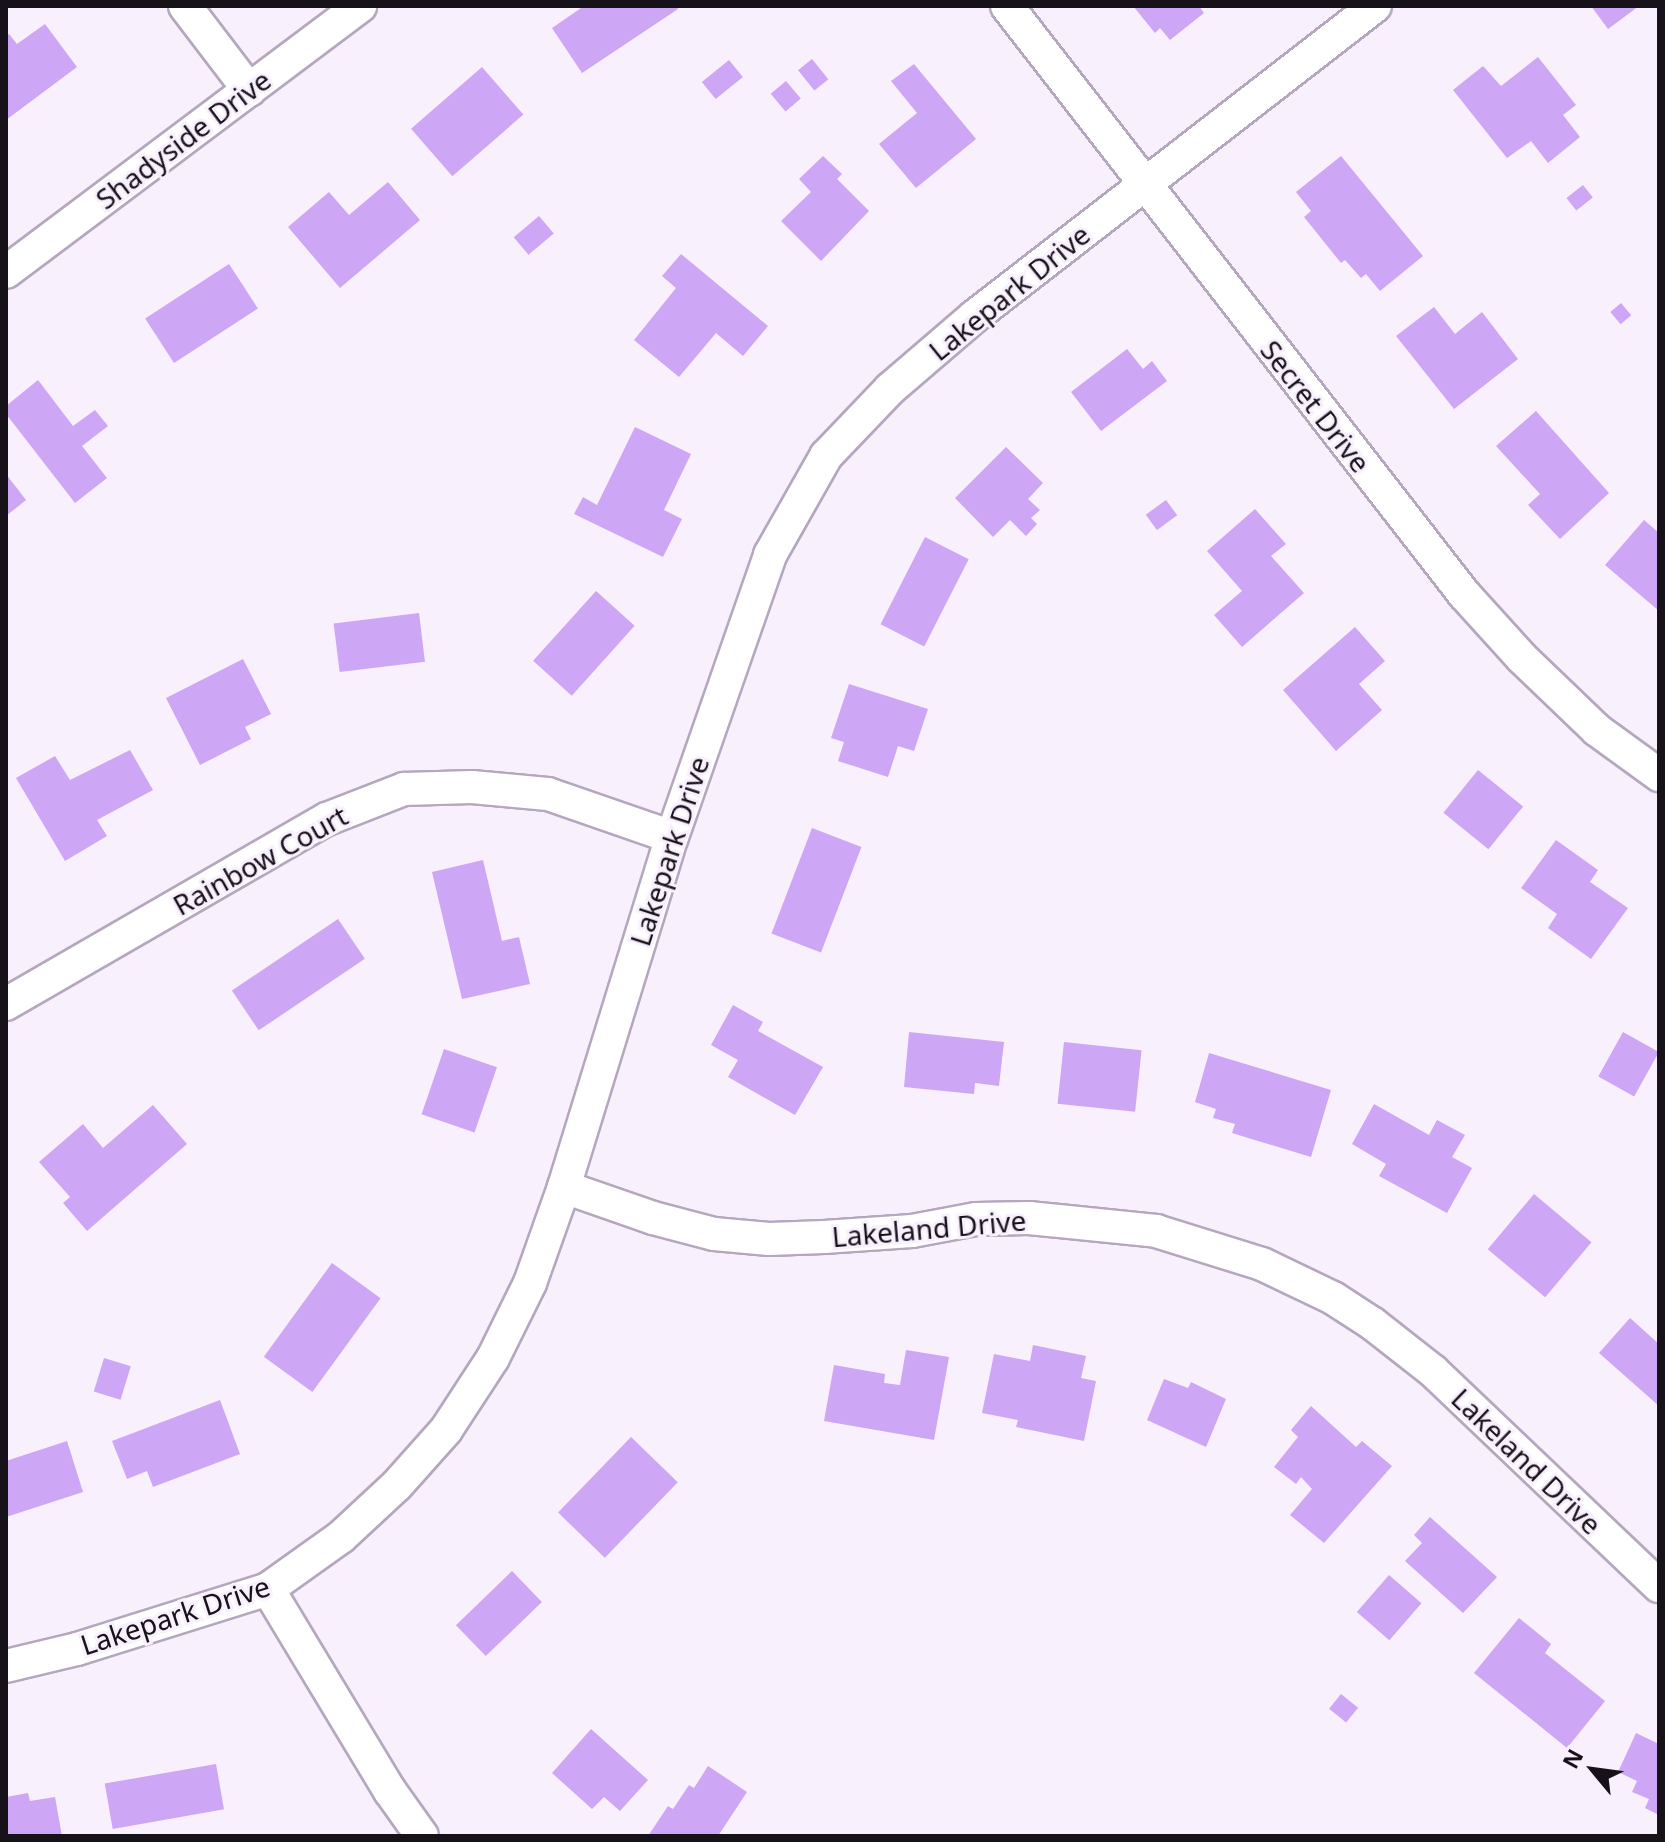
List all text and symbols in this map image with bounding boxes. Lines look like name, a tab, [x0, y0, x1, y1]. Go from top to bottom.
street label: Shadyside Drive	[89, 62, 277, 216]
street label: Lakepark Drive	[922, 217, 1096, 367]
street label: Secret Drive	[1254, 333, 1378, 479]
street label: Lakepark Drive	[623, 752, 715, 950]
street label: Rainbow Court	[167, 798, 353, 922]
street label: Lakeland Drive	[830, 1203, 1028, 1253]
street label: Lakeland Drive	[1445, 1381, 1609, 1541]
street label: Lakepark Drive	[76, 1569, 274, 1661]
north arrow	[1553, 1730, 1633, 1810]
text: N	[1555, 1743, 1589, 1773]

